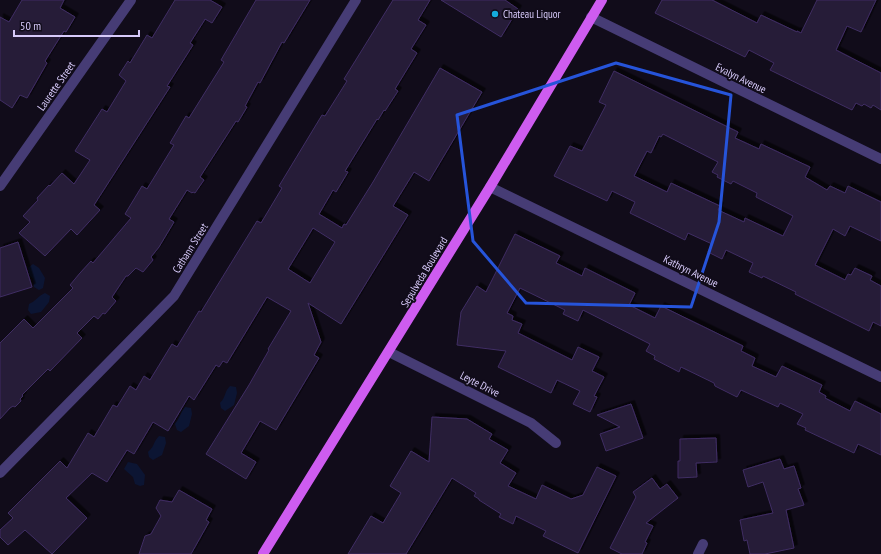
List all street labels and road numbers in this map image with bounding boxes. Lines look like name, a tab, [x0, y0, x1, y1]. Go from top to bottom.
street label: Laurette Street	[34, 59, 78, 113]
street label: Evalyn Avenue	[713, 60, 769, 96]
street label: Cathann Street	[169, 220, 211, 276]
street label: Sepulveda Boulevard	[397, 234, 451, 310]
street label: Kathryn Avenue	[661, 252, 721, 290]
street label: Leyte Drive	[458, 368, 502, 400]

